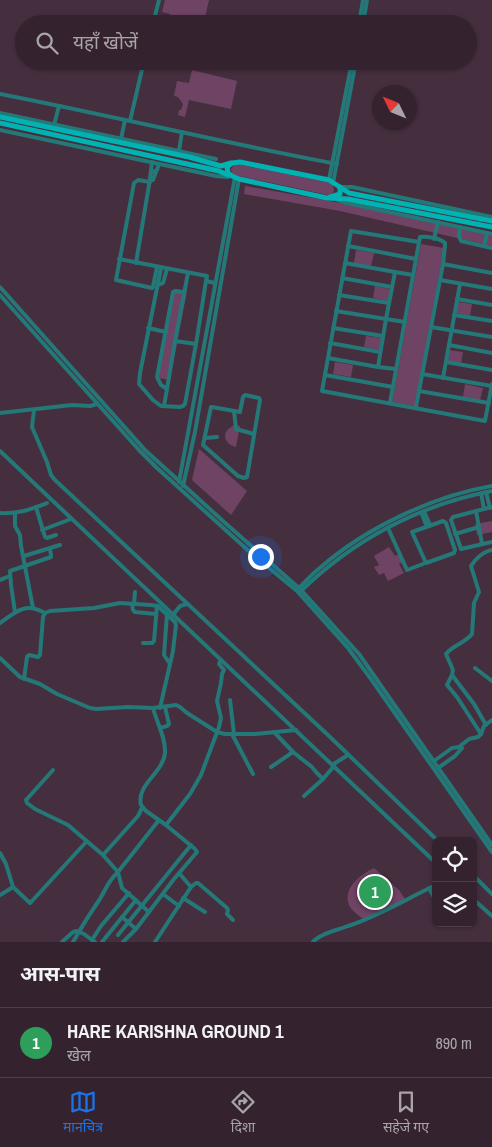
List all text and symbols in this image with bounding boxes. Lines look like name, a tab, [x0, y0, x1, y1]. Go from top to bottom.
search box	[15, 15, 477, 70]
icon: search	[33, 29, 61, 57]
text: यहाँ खोजें	[73, 29, 138, 55]
north arrow	[372, 85, 417, 130]
your location	[248, 544, 274, 570]
map controls	[432, 837, 477, 927]
button: locate	[432, 837, 477, 882]
pin: 1	[359, 873, 391, 911]
button: layers	[432, 882, 477, 927]
text: आस-पास	[20, 959, 100, 988]
text: HARE KARISHNA GROUND 1	[67, 1018, 284, 1044]
text: 1	[32, 1032, 40, 1054]
text: 890 m	[436, 1032, 472, 1054]
text: खेल	[67, 1044, 91, 1066]
tab: मानचित्र	[63, 1088, 103, 1138]
tab: दिशा	[229, 1088, 257, 1138]
tab: सहेजे गए	[383, 1088, 429, 1138]

